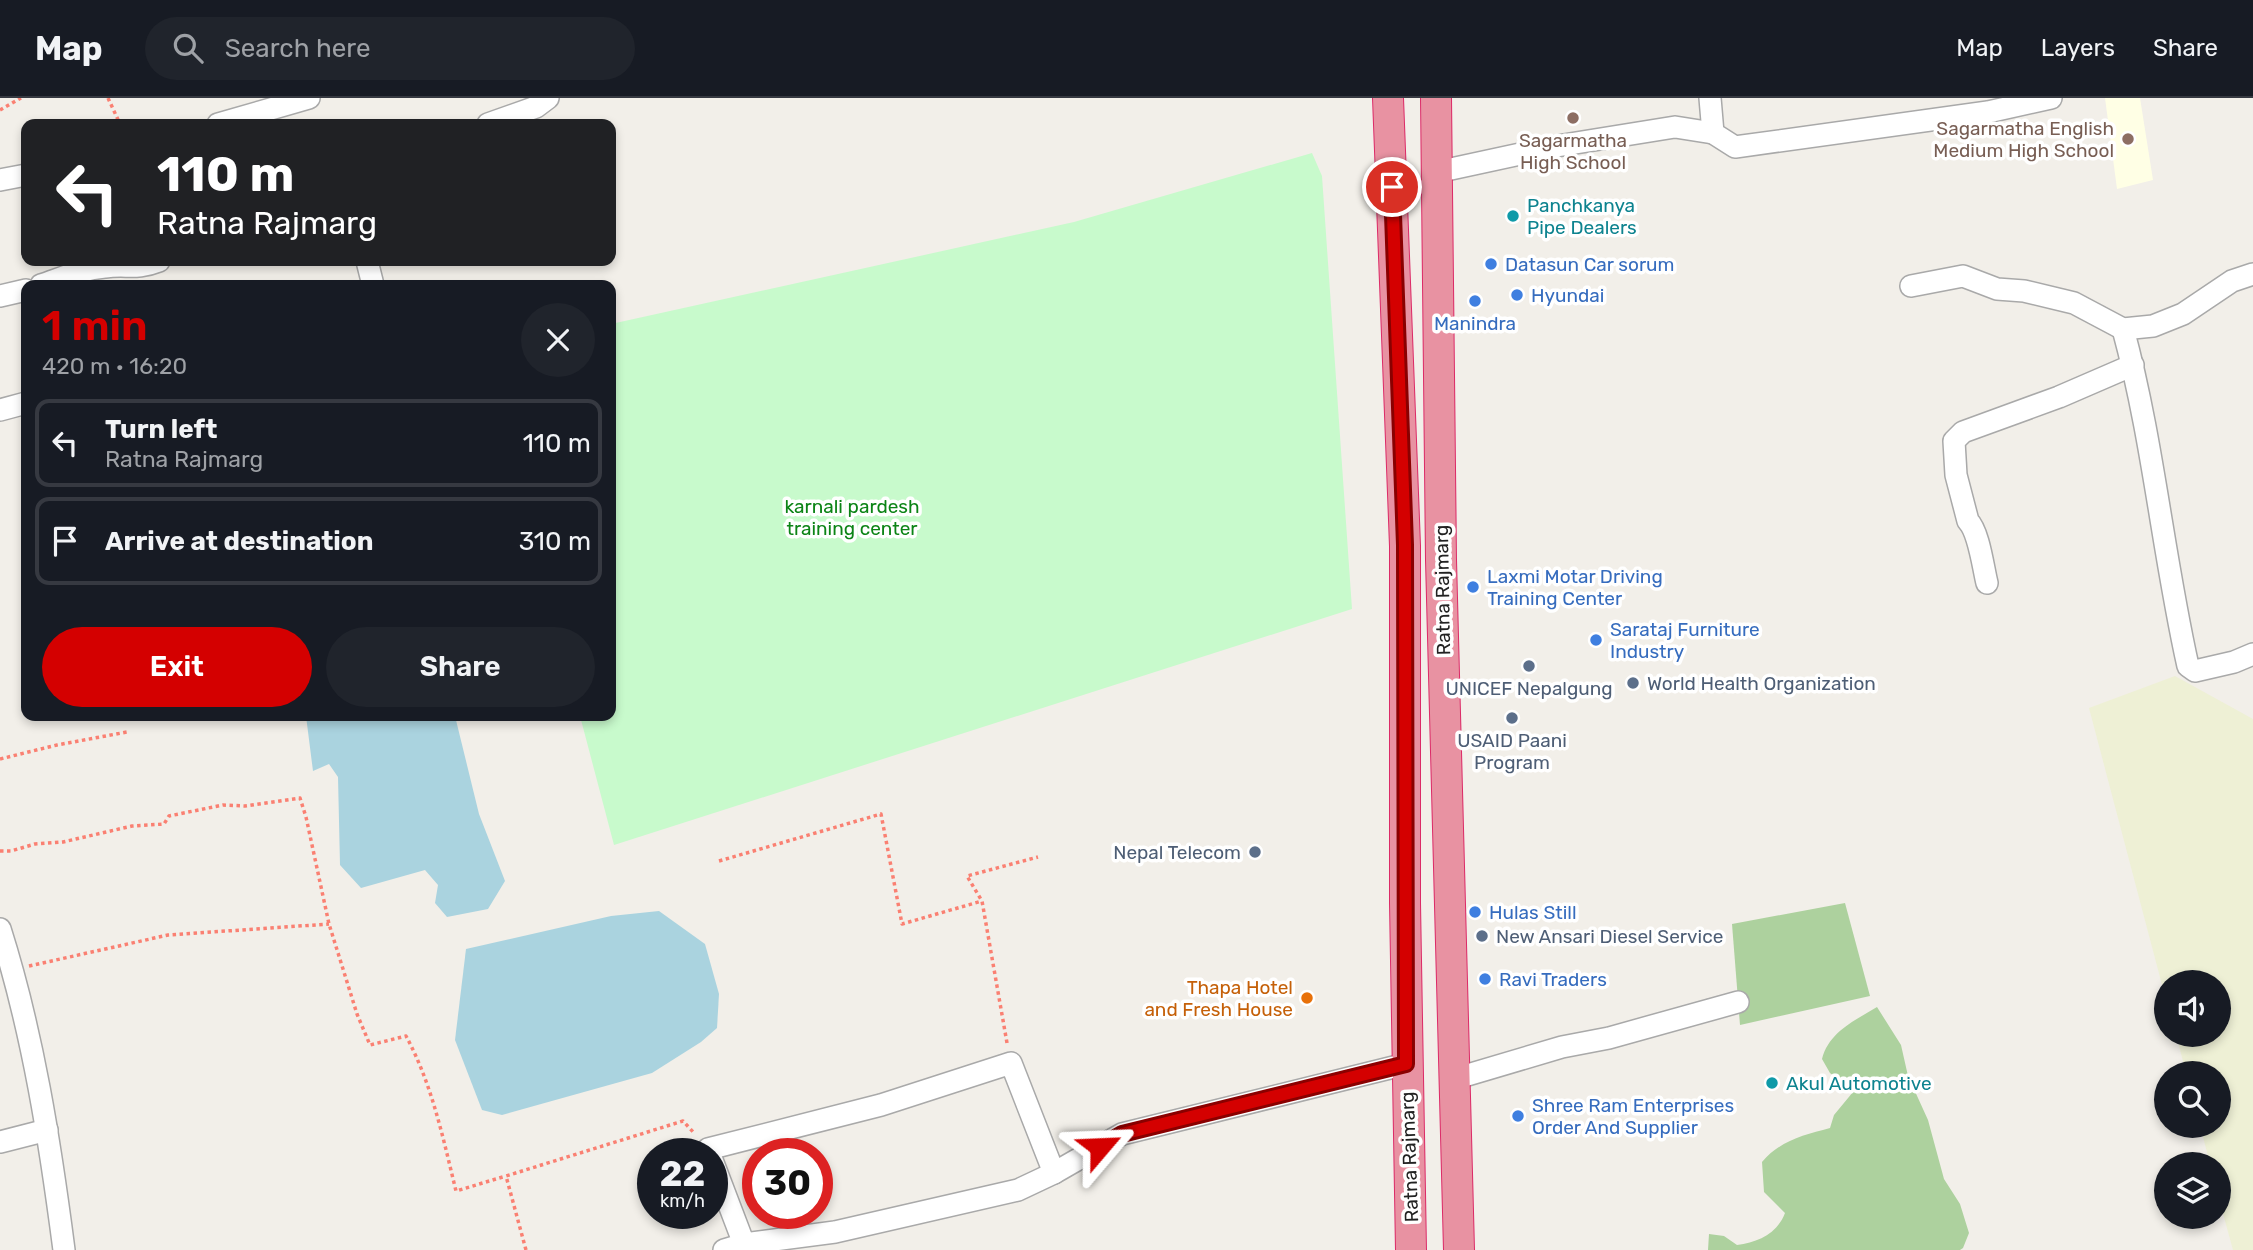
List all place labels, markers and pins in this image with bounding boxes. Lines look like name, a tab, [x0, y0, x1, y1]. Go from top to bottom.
marker: Sagarmatha High School	[1565, 110, 1581, 126]
place label: Sagarmatha English Medium High School	[1933, 117, 2114, 162]
place label: Sagarmatha High School	[1519, 129, 1627, 174]
marker: Sagarmatha English Medium High School	[2120, 131, 2136, 147]
pin	[1362, 157, 1422, 217]
place label: Panchkanya Pipe Dealers	[1527, 194, 1637, 239]
marker: Panchkanya Pipe Dealers	[1505, 208, 1521, 224]
place label: Datasun Car sorum	[1505, 253, 1674, 276]
marker: Datasun Car sorum	[1483, 256, 1499, 272]
place label: Hyundai	[1531, 284, 1604, 307]
marker: Hyundai	[1509, 287, 1525, 303]
marker: Manindra	[1467, 293, 1483, 309]
place label: Manindra	[1434, 312, 1516, 335]
place label: Laxmi Motar Driving Training Center	[1487, 565, 1663, 610]
marker: Laxmi Motar Driving Training Center	[1465, 579, 1481, 595]
place label: Sarataj Furniture Industry	[1610, 618, 1760, 663]
marker: Sarataj Furniture Industry	[1588, 632, 1604, 648]
marker: UNICEF Nepalgung	[1521, 658, 1537, 674]
place label: World Health Organization	[1647, 672, 1876, 695]
marker: World Health Organization	[1625, 675, 1641, 691]
place label: UNICEF Nepalgung	[1445, 677, 1613, 700]
marker: USAID Paani Program	[1504, 710, 1520, 726]
place label: USAID Paani Program	[1457, 729, 1567, 774]
place label: Nepal Telecom	[1113, 841, 1241, 864]
marker: Nepal Telecom	[1247, 844, 1263, 860]
place label: Hulas Still	[1489, 901, 1577, 924]
marker: Hulas Still	[1467, 904, 1483, 920]
place label: New Ansari Diesel Service	[1496, 925, 1723, 948]
marker: New Ansari Diesel Service	[1474, 928, 1490, 944]
place label: Ravi Traders	[1499, 968, 1607, 991]
marker: Ravi Traders	[1477, 971, 1493, 987]
place label: Thapa Hotel and Fresh House	[1144, 976, 1293, 1021]
marker: Thapa Hotel and Fresh House	[1299, 990, 1315, 1006]
place label: Akul Automotive	[1786, 1072, 1932, 1095]
marker: Akul Automotive	[1764, 1075, 1780, 1091]
place label: Shree Ram Enterprises Order And Supplier	[1532, 1094, 1734, 1139]
marker: Shree Ram Enterprises Order And Supplier	[1510, 1108, 1526, 1124]

